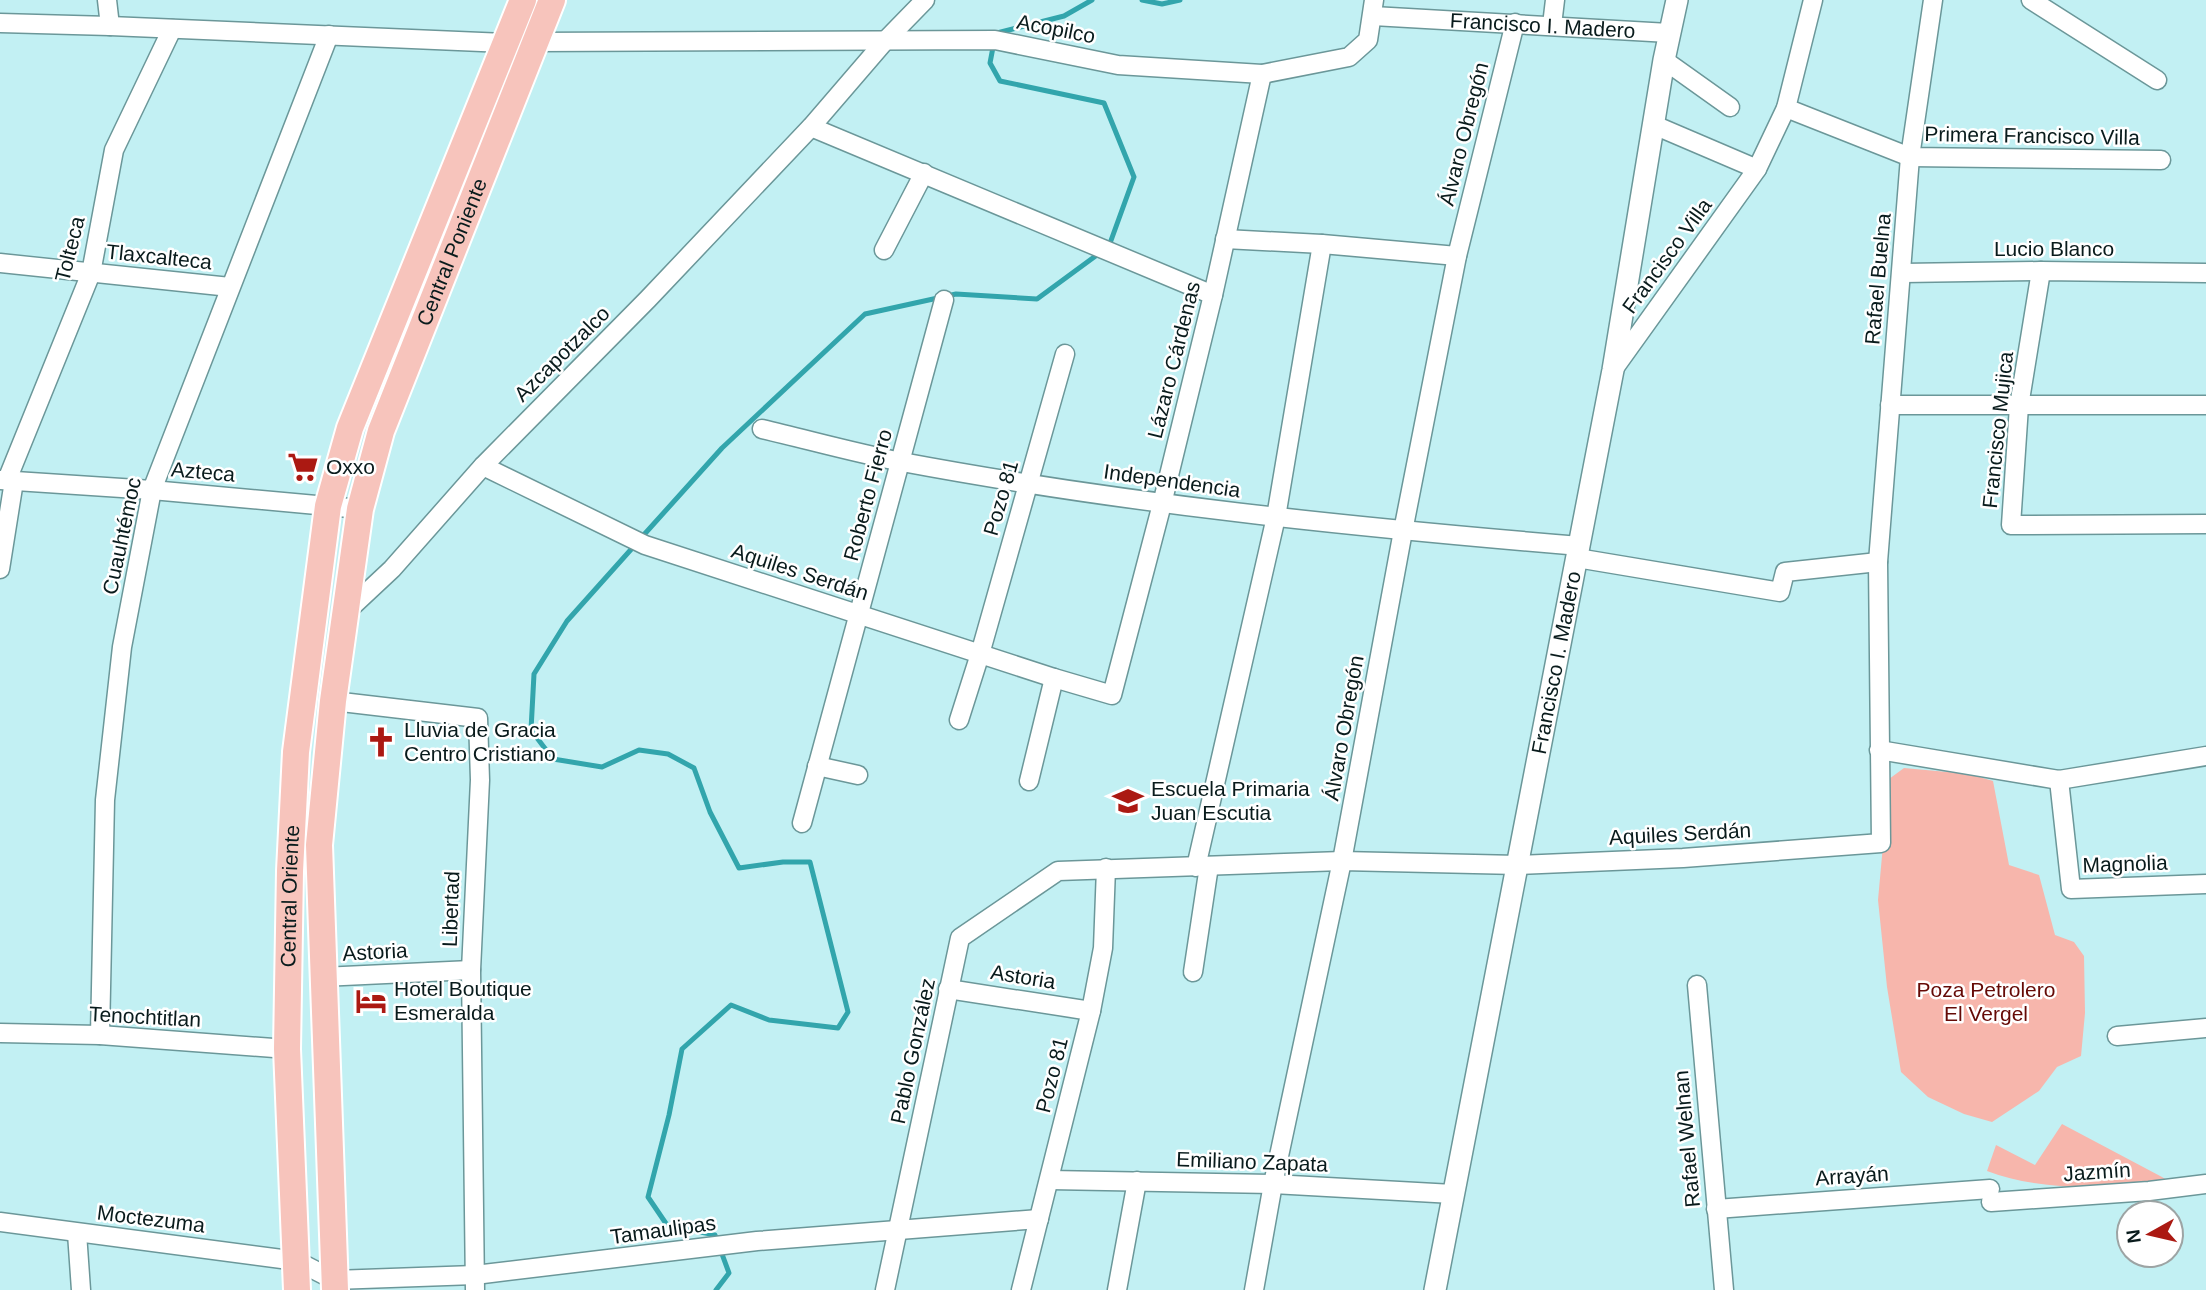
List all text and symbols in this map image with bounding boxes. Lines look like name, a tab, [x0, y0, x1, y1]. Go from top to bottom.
street label: Francisco I. Madero	[1449, 8, 1636, 42]
street label: Acopilco	[1015, 10, 1097, 47]
street label: Álvaro Obregón	[1435, 60, 1492, 208]
street label: Primera Francisco Villa	[1924, 122, 2140, 149]
street label: Central Poniente	[412, 175, 491, 329]
street label: Francisco Villa	[1617, 194, 1716, 318]
street label: Rafael Buelna	[1860, 212, 1895, 346]
street label: Tolteca	[50, 214, 89, 284]
street label: Lucio Blanco	[1994, 237, 2114, 260]
street label: Tlaxcalteca	[105, 240, 213, 274]
street label: Lázaro Cárdenas	[1143, 279, 1204, 441]
street label: Azcapotzalco	[509, 301, 614, 406]
street label: Francisco Mujica	[1978, 350, 2017, 509]
street label: Roberto Fierro	[839, 427, 896, 563]
supermarket icon: Oxxo	[286, 450, 320, 484]
place label: Oxxo	[326, 455, 375, 478]
street label: Azteca	[170, 457, 236, 486]
street label: Pozo 81	[979, 458, 1022, 538]
street label: Independencia	[1102, 460, 1242, 502]
street label: Cuauhtémoc	[98, 475, 145, 597]
street label: Aquiles Serdán	[729, 539, 871, 604]
street label: Francisco I. Madero	[1527, 569, 1585, 756]
street label: Álvaro Obregón	[1319, 653, 1368, 802]
place label: Lluvia de Gracia Centro Cristiano	[404, 718, 556, 765]
church icon: Lluvia de Gracia Centro Cristiano	[364, 725, 398, 759]
place label: Escuela Primaria Juan Escutia	[1151, 777, 1310, 824]
school or university icon: Escuela Primaria Juan Escutia	[1111, 784, 1145, 818]
street label: Aquiles Serdán	[1608, 818, 1752, 849]
street label: Central Oriente	[276, 824, 303, 968]
street label: Magnolia	[2082, 851, 2168, 876]
street label: Libertad	[438, 871, 463, 947]
street label: Astoria	[342, 938, 409, 965]
street label: Astoria	[989, 960, 1057, 993]
street label: Pablo González	[886, 976, 939, 1126]
place label: Hotel Boutique Esmeralda	[394, 977, 532, 1024]
park label: Poza Petrolero El Vergel	[1917, 978, 2055, 1025]
hotel icon: Hotel Boutique Esmeralda	[354, 984, 388, 1018]
street label: Tenochtitlan	[88, 1002, 202, 1031]
street label: Pozo 81	[1031, 1035, 1072, 1115]
street label: Rafael Welnan	[1669, 1070, 1704, 1208]
street label: Emiliano Zapata	[1176, 1147, 1329, 1176]
street label: Jazmín	[2062, 1158, 2132, 1185]
street label: Arrayán	[1814, 1161, 1889, 1190]
north arrow	[2115, 1199, 2185, 1269]
street label: Moctezuma	[96, 1200, 207, 1237]
street label: Tamaulipas	[609, 1211, 717, 1248]
text: N	[2122, 1228, 2145, 1245]

